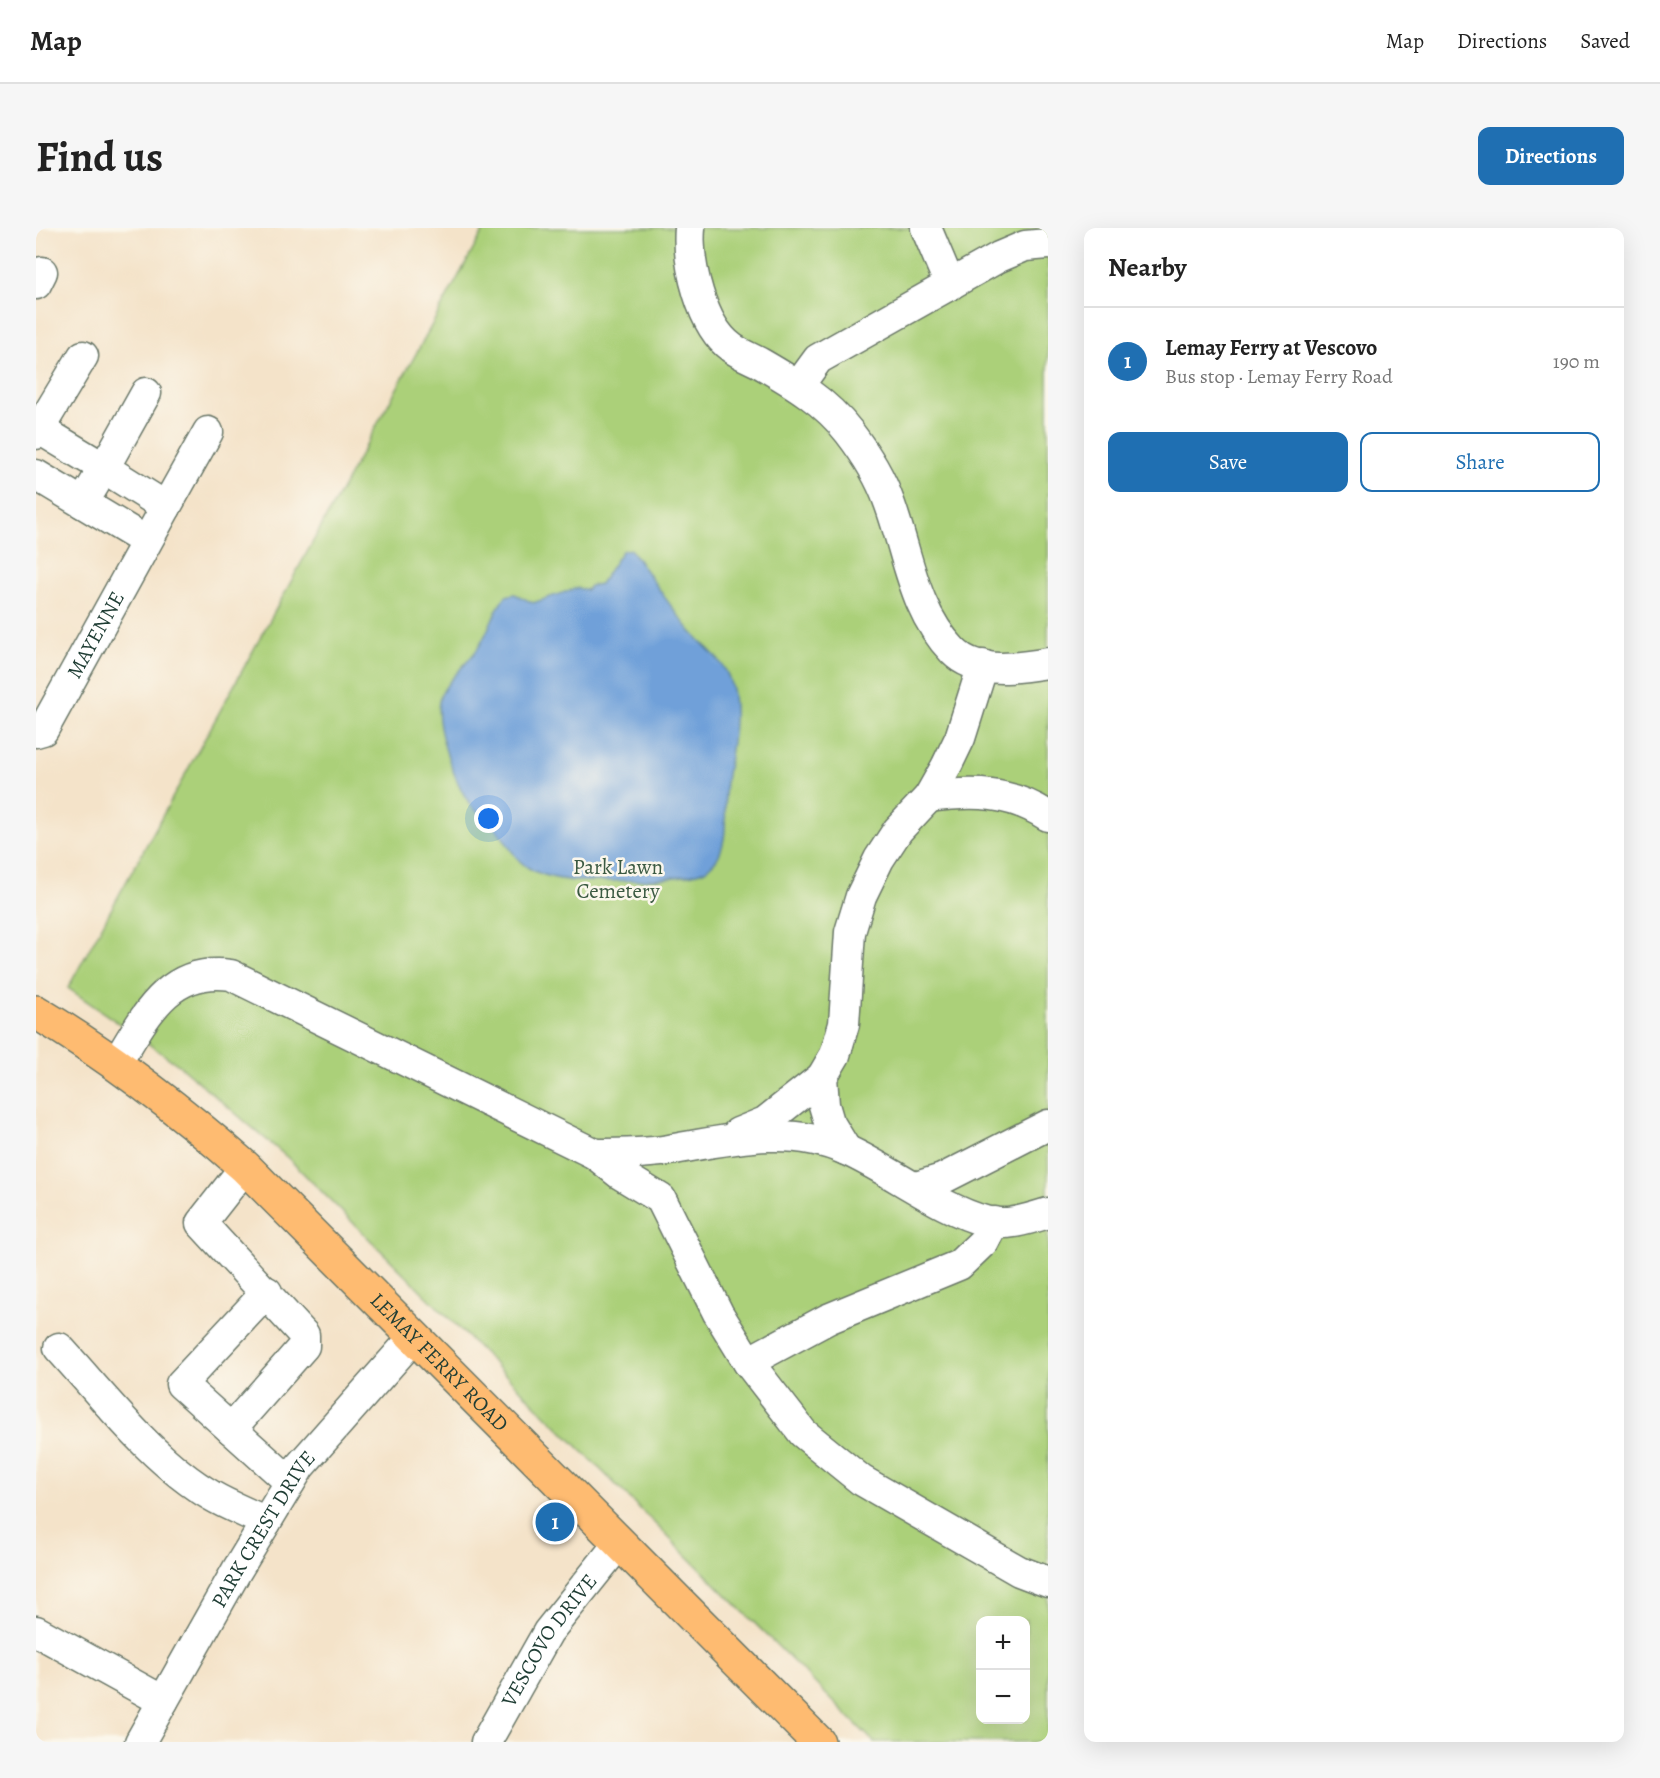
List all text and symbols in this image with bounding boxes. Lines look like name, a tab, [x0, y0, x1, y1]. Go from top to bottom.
text: Map	[30, 22, 82, 60]
text: Map	[1386, 27, 1424, 55]
text: Directions	[1457, 27, 1547, 55]
text: Saved	[1580, 27, 1630, 55]
button: Directions	[1478, 127, 1624, 185]
text: Find us	[36, 128, 163, 185]
text: Nearby	[1108, 250, 1187, 285]
text: Lemay Ferry at Vescovo	[1165, 333, 1377, 363]
text: 1	[1124, 348, 1131, 375]
text: 190 m	[1553, 348, 1600, 375]
text: Bus stop · Lemay Ferry Road	[1165, 363, 1393, 390]
button: Save	[1108, 432, 1348, 492]
button: Share	[1360, 432, 1600, 492]
street label: MAYENNE	[60, 586, 131, 683]
your location	[474, 804, 503, 833]
park label: Park Lawn Cemetery	[573, 853, 663, 905]
street label: LEMAY FERRY ROAD	[364, 1286, 515, 1438]
street label: PARK CREST DRIVE	[205, 1444, 321, 1613]
pin: 1	[536, 1500, 574, 1544]
street label: VESCOVO DRIVE	[494, 1568, 603, 1713]
map controls	[976, 1616, 1030, 1724]
button: +	[976, 1616, 1030, 1670]
button: −	[976, 1670, 1030, 1724]

